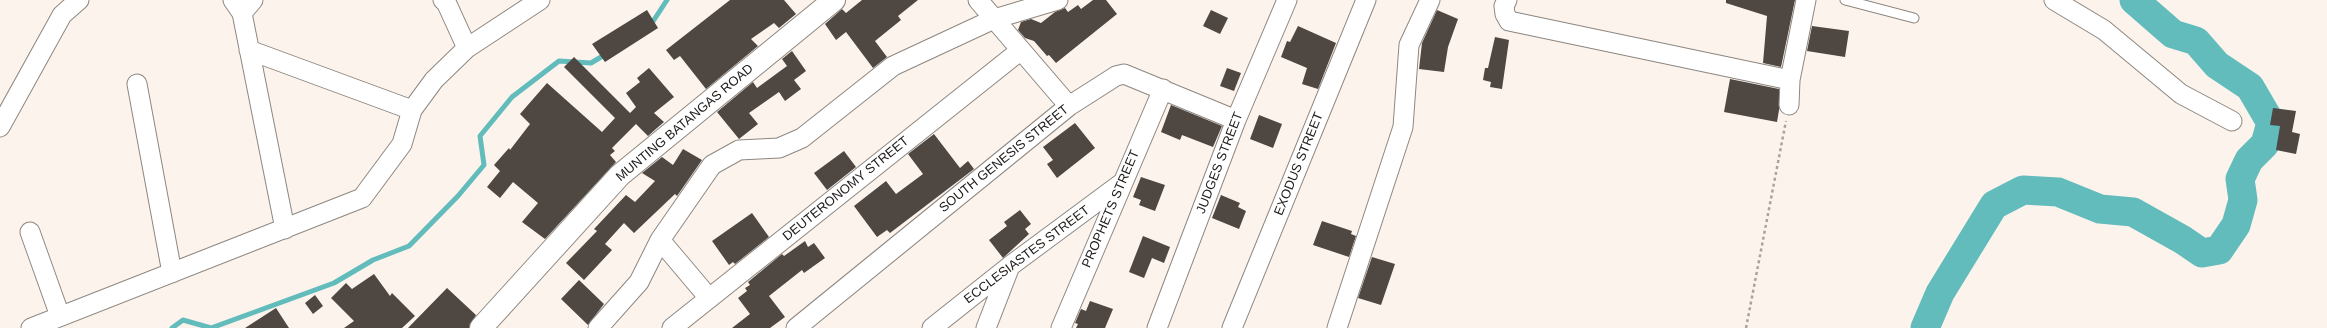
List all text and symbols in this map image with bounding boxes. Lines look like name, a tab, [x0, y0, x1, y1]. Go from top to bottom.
street label: MUNTING BATANGAS ROAD	[613, 61, 757, 185]
street label: SOUTH GENESIS STREET	[936, 102, 1072, 216]
street label: JUDGES STREET	[1193, 110, 1247, 216]
street label: EXODUS STREET	[1271, 110, 1327, 218]
street label: DEUTERONOMY STREET	[780, 133, 912, 245]
street label: PROPHETS STREET	[1079, 148, 1143, 270]
street label: ECCLESIASTES STREET	[961, 203, 1093, 307]

